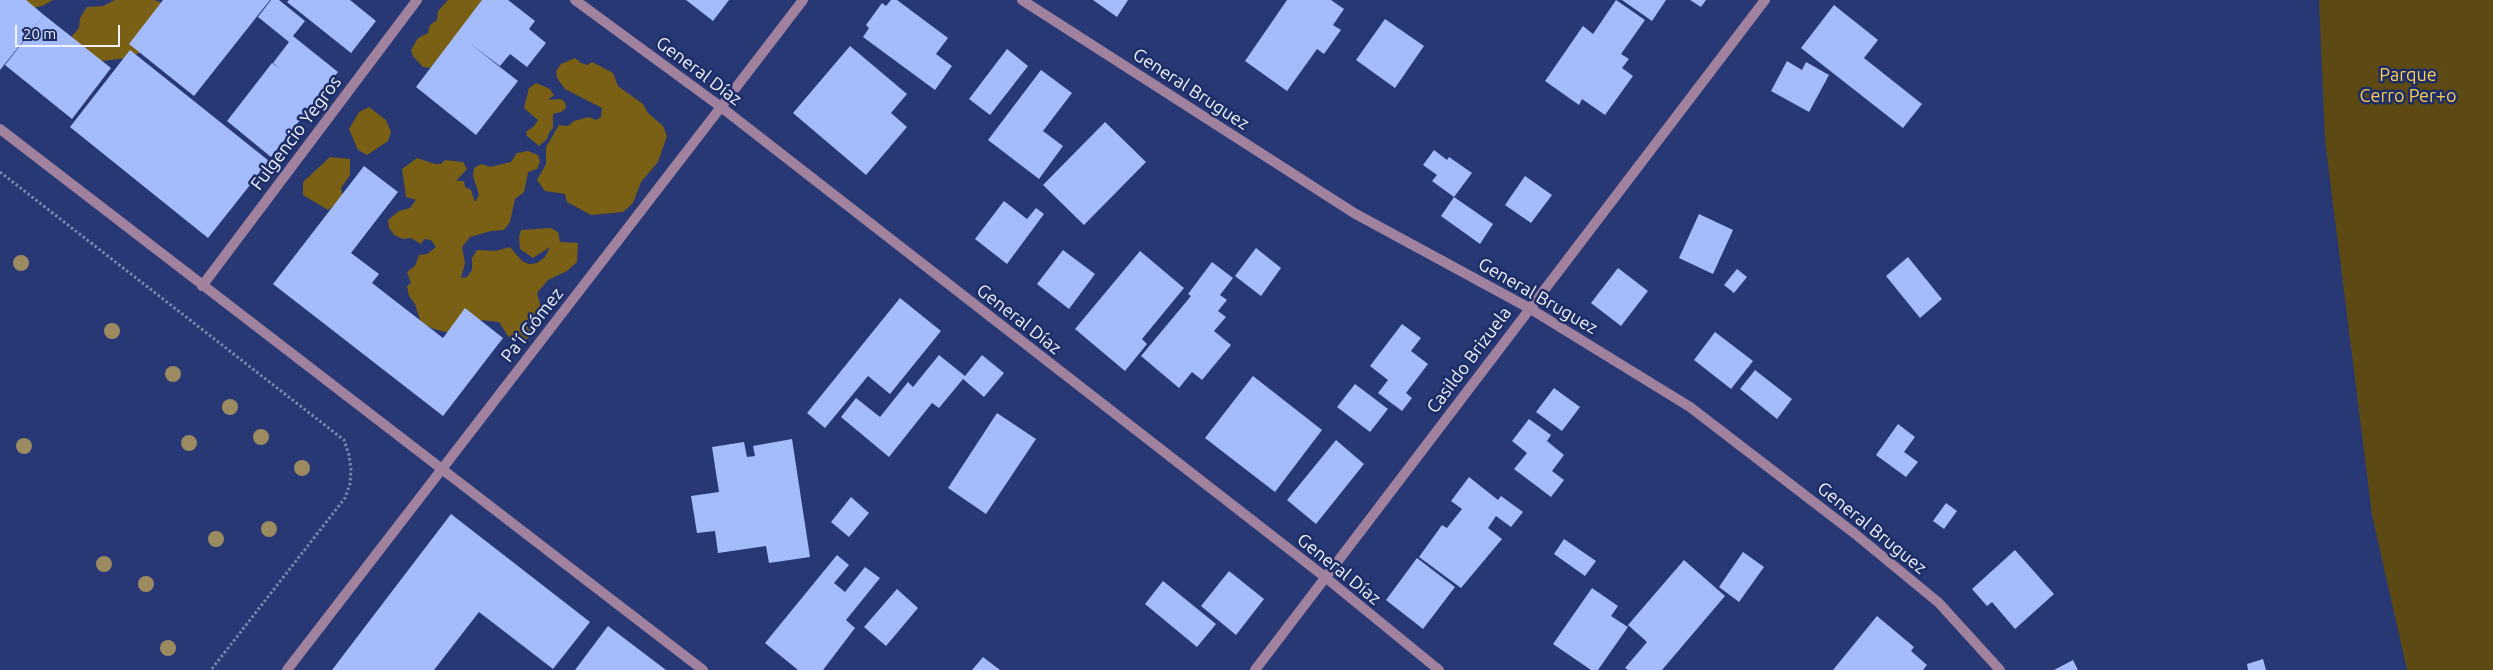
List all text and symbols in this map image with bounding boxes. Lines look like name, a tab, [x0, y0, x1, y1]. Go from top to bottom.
scale bar	[18, 15, 122, 47]
text: 20 m	[23, 25, 56, 42]
street label: General Díaz	[652, 32, 746, 110]
street label: General Bruguez	[1129, 43, 1253, 135]
park label: Parque Cerro Per+o	[2359, 64, 2457, 106]
street label: Fulgencio Yegros	[246, 72, 346, 194]
street label: General Bruguez	[1474, 253, 1602, 339]
street label: General Díaz	[972, 279, 1066, 359]
street label: Pa'í Gómez	[496, 283, 568, 367]
street label: Casildo Brizuela	[1422, 303, 1516, 417]
street label: General Bruguez	[1813, 477, 1931, 579]
street label: General Díaz	[1293, 529, 1385, 609]

